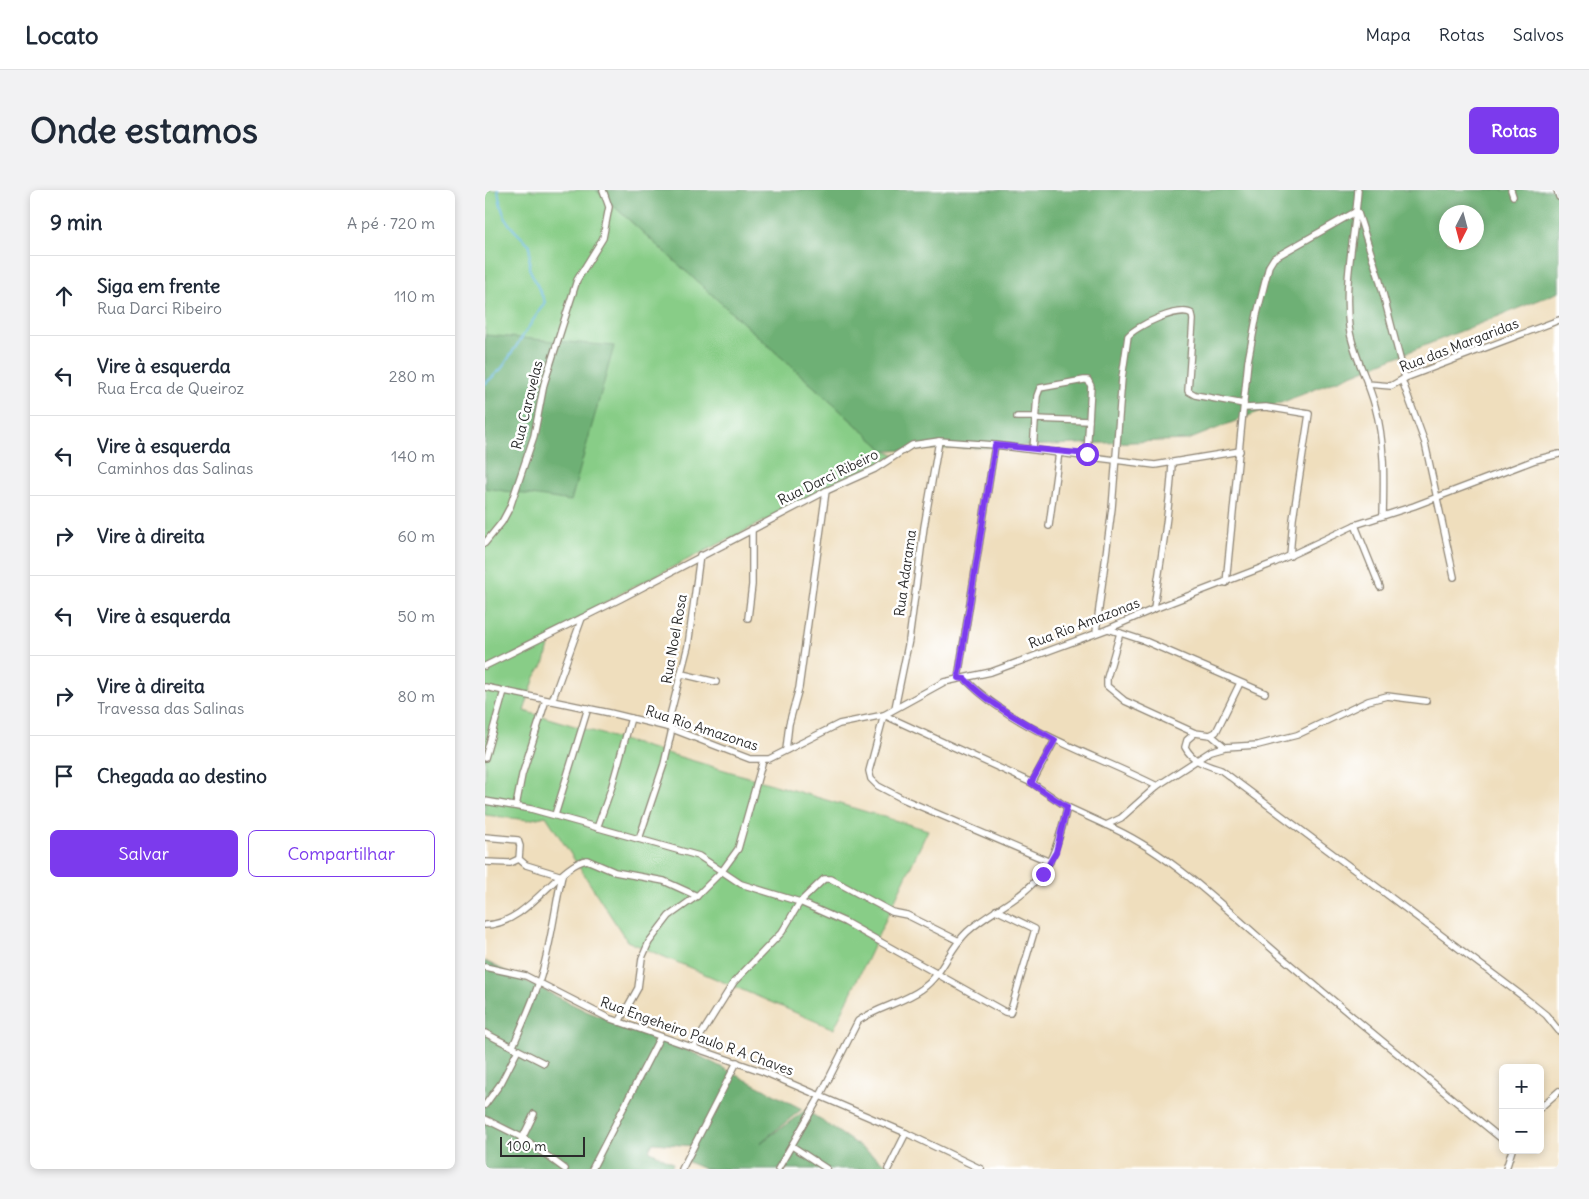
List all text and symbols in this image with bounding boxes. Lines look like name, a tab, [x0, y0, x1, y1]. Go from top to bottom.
text: Locato	[25, 20, 99, 50]
text: Mapa	[1366, 23, 1411, 46]
text: Rotas	[1439, 23, 1485, 46]
text: Salvos	[1513, 23, 1564, 46]
button: Rotas	[1469, 107, 1559, 154]
text: Onde estamos	[30, 108, 258, 152]
north arrow	[1439, 205, 1484, 250]
text: 9 min	[50, 209, 102, 236]
text: A pé · 720 m	[347, 213, 435, 233]
text: Siga em frente	[97, 274, 220, 298]
icon: ahead	[50, 282, 78, 310]
text: 110 m	[394, 286, 435, 306]
text: Rua Darci Ribeiro	[97, 298, 222, 318]
street label: Rua das Margaridas	[1397, 314, 1521, 376]
text: Vire à esquerda	[97, 354, 231, 378]
street label: Rua Caravelas	[507, 359, 547, 451]
icon: left	[50, 362, 78, 390]
text: 280 m	[389, 366, 435, 386]
text: Rua Erca de Queiroz	[97, 378, 244, 398]
text: Vire à esquerda	[97, 434, 231, 458]
icon: left	[50, 442, 78, 470]
route start	[1076, 443, 1099, 466]
street label: Rua Darci Ribeiro	[775, 445, 881, 509]
text: 140 m	[391, 446, 435, 466]
text: Caminhos das Salinas	[97, 458, 253, 478]
icon: right	[50, 522, 78, 550]
text: Vire à direita	[97, 524, 205, 548]
text: 60 m	[397, 526, 435, 546]
street label: Rua Adarama	[890, 529, 920, 617]
street label: Rua Noel Rosa	[657, 593, 691, 685]
street label: Rua Rio Amazonas	[1026, 594, 1142, 652]
icon: left	[50, 602, 78, 630]
text: Vire à esquerda	[97, 604, 231, 628]
text: 50 m	[397, 606, 435, 626]
text: Vire à direita	[97, 674, 205, 698]
icon: right	[50, 682, 78, 710]
text: 80 m	[397, 686, 435, 706]
text: Travessa das Salinas	[97, 698, 244, 718]
street label: Rua Rio Amazonas	[643, 701, 761, 755]
icon: arrive	[50, 762, 78, 790]
text: Chegada ao destino	[97, 764, 267, 788]
button: Salvar	[50, 830, 238, 877]
button: Compartilhar	[248, 830, 435, 877]
route end	[1032, 863, 1055, 886]
street label: Rua Engeheiro Paulo R A Chaves	[598, 993, 796, 1079]
map controls	[1499, 1064, 1544, 1154]
button: +	[1499, 1064, 1544, 1109]
button: −	[1499, 1109, 1544, 1154]
scale bar	[500, 1134, 585, 1157]
text: 100 m	[507, 1137, 547, 1155]

